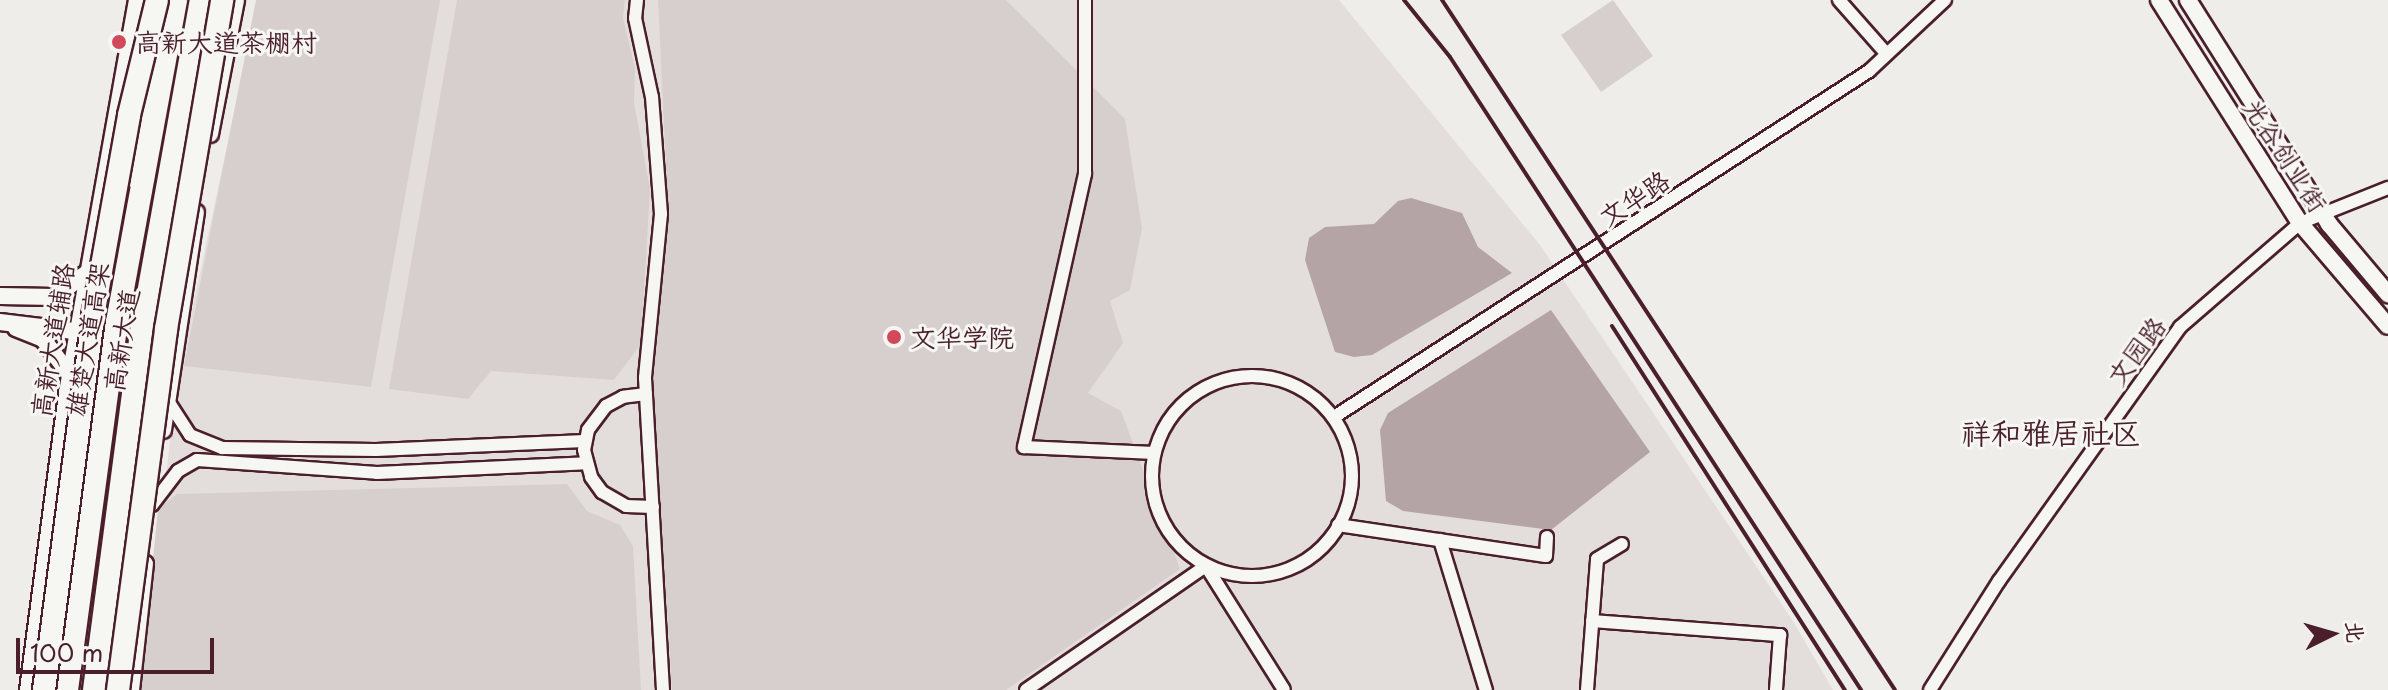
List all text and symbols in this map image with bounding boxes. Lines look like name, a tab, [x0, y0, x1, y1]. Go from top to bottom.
place label: 高新大道茶棚村	[135, 26, 317, 58]
marker: 高新大道茶棚村	[110, 33, 128, 51]
street label: 光谷创业街	[2238, 92, 2334, 218]
street label: 文华路	[1593, 164, 1675, 232]
street label: 雄楚大道高架	[59, 260, 115, 418]
street label: 高新大道辅路	[24, 261, 80, 419]
street label: 高新大道	[97, 286, 145, 394]
street label: 文园路	[2100, 310, 2172, 392]
place label: 文华学院	[910, 321, 1014, 353]
marker: 文华学院	[885, 328, 903, 346]
district label: 祥和雅居社区	[1961, 414, 2141, 450]
north arrow	[2292, 594, 2372, 674]
text: 北	[2339, 619, 2374, 644]
scale bar	[20, 622, 218, 672]
text: 100 m	[30, 634, 103, 670]

